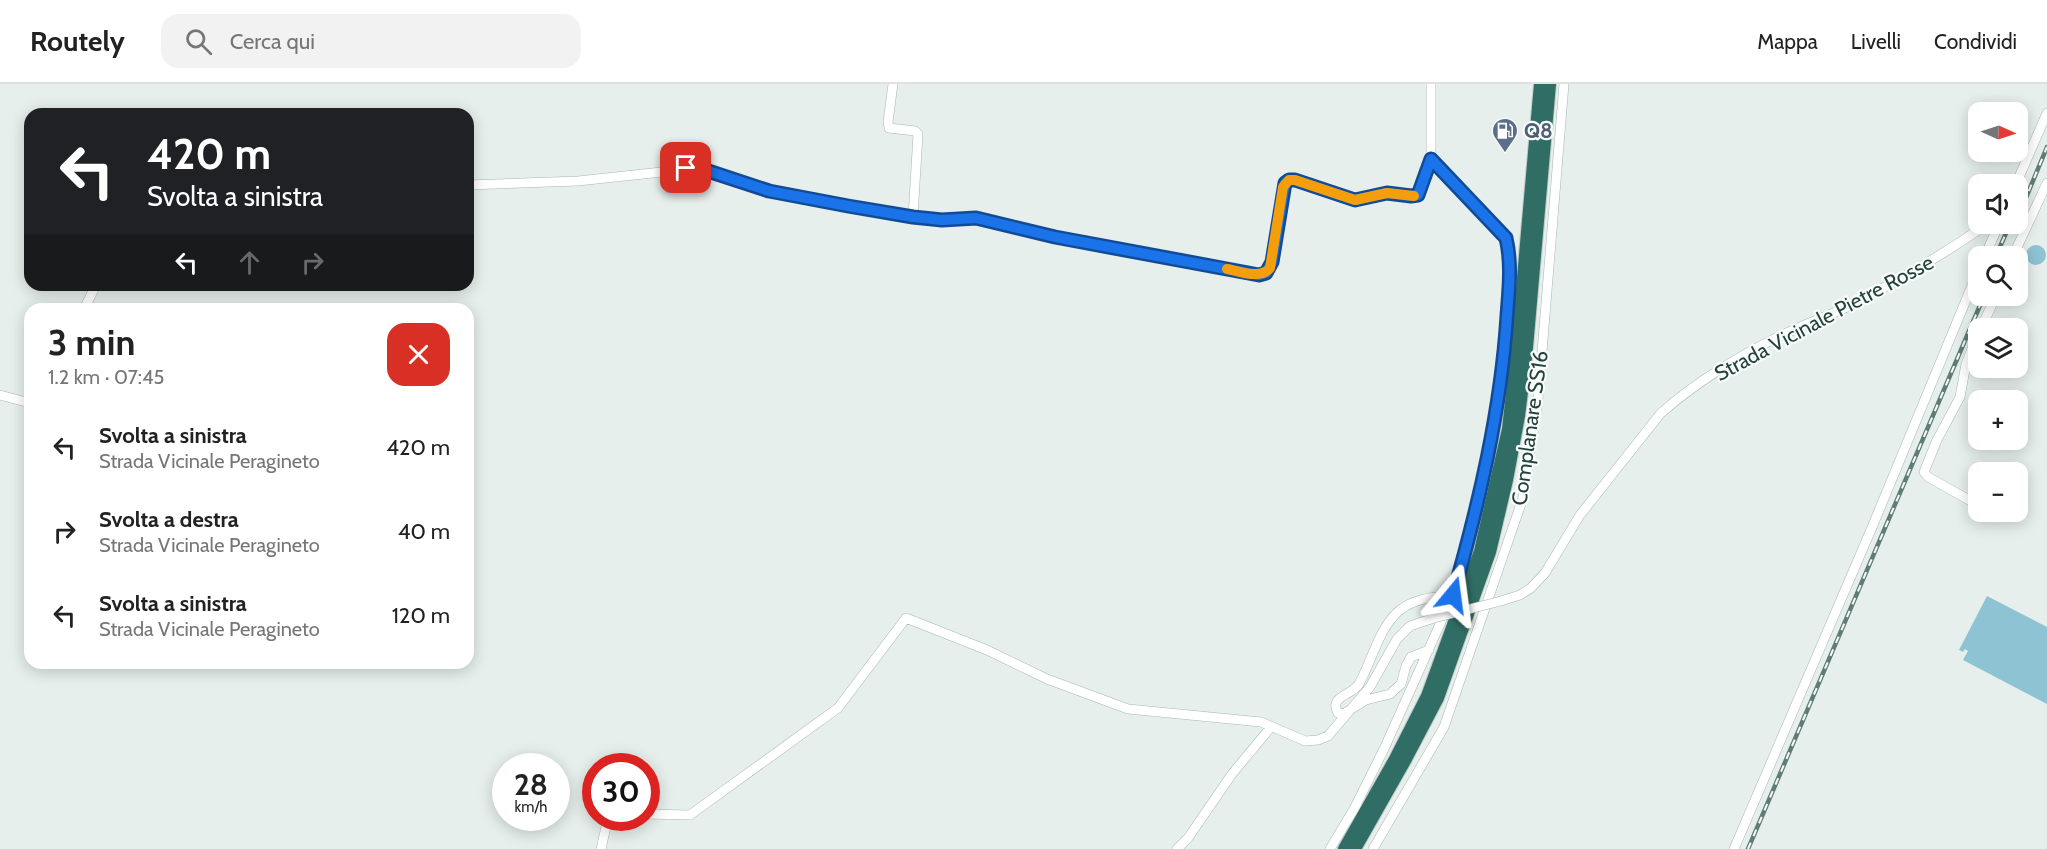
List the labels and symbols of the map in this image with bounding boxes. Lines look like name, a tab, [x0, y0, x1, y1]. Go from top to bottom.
north arrow	[1968, 102, 2028, 162]
fuel station icon: Q8	[1490, 116, 1520, 154]
place label: Q8	[1524, 118, 1553, 143]
pin	[660, 142, 711, 193]
street label: Strada Vicinale Pietre Rosse	[1710, 249, 1938, 386]
street label: Complanare SS16	[1506, 349, 1553, 507]
position arrow	[1421, 563, 1485, 627]
speed limit sign: 30	[582, 753, 660, 831]

